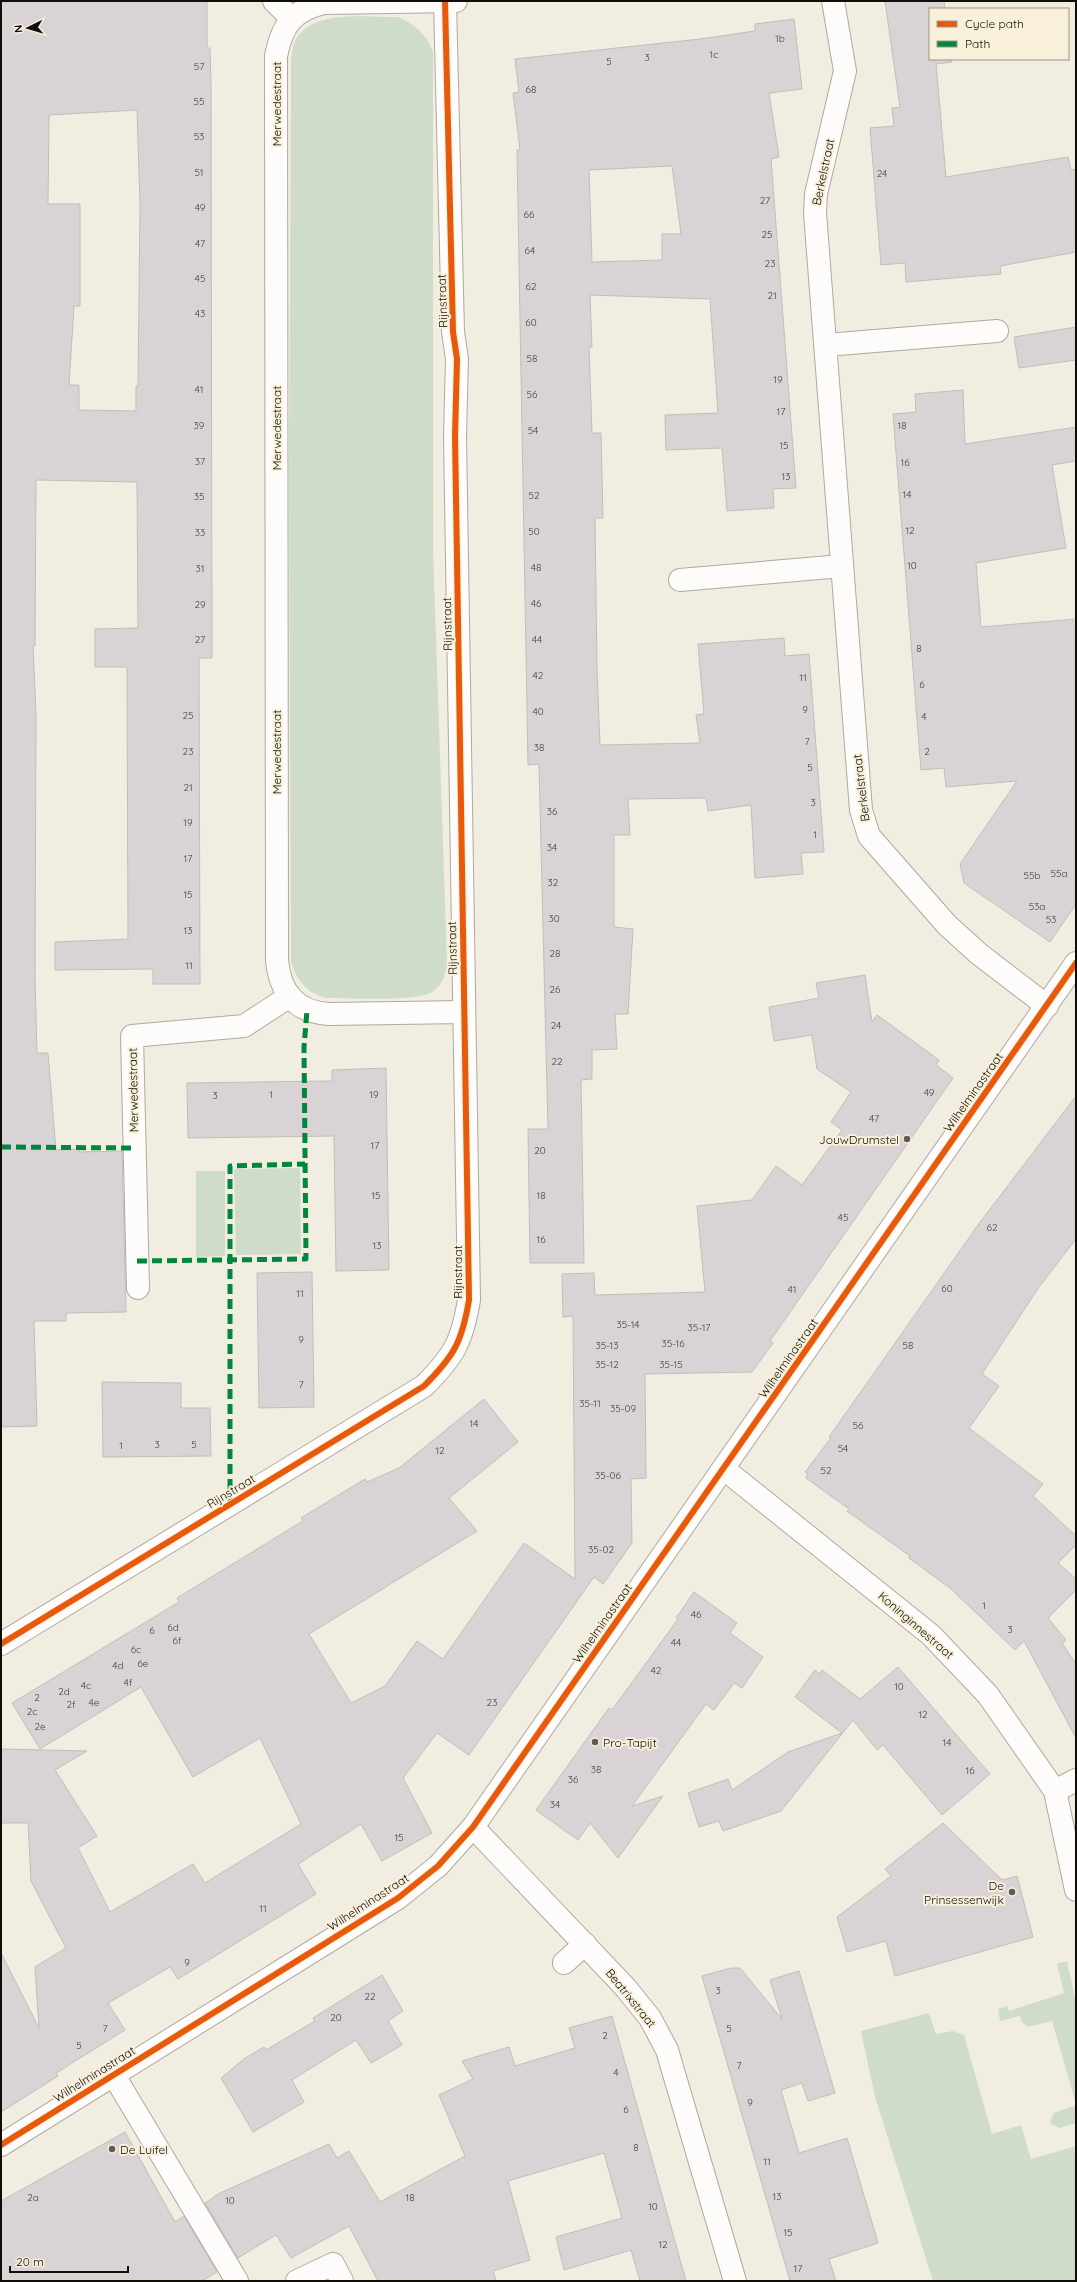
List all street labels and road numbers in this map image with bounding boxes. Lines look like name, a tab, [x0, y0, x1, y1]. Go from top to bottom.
street label: Merwedestraat	[269, 62, 284, 146]
street label: Berkelstraat	[809, 137, 837, 207]
street label: Rijnstraat	[434, 274, 450, 328]
street label: Merwedestraat	[269, 386, 284, 470]
street label: Rijnstraat	[439, 597, 455, 651]
street label: Merwedestraat	[269, 710, 284, 794]
street label: Berkelstraat	[849, 753, 873, 823]
street label: Rijnstraat	[444, 921, 460, 975]
street label: Merwedestraat	[125, 1048, 141, 1132]
street label: Wilhelminastraat	[940, 1049, 1006, 1135]
street label: Rijnstraat	[450, 1245, 465, 1299]
street label: Wilhelminastraat	[755, 1315, 821, 1401]
street label: Rijnstraat	[204, 1471, 258, 1511]
street label: Wilhelminastraat	[569, 1580, 635, 1666]
street label: Koninginnestraat	[875, 1588, 957, 1662]
street label: Wilhelminastraat	[325, 1870, 411, 1934]
street label: Beatrixstraat	[603, 1965, 659, 2031]
street label: Wilhelminastraat	[50, 2043, 138, 2105]

